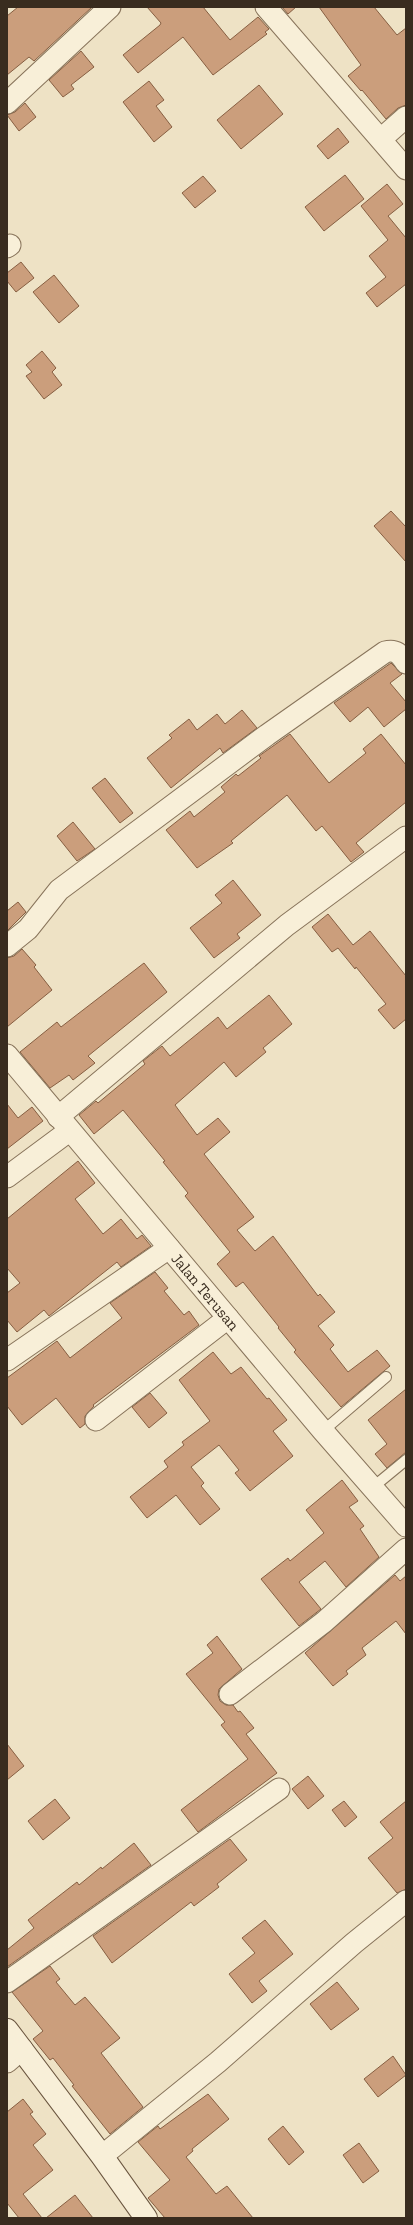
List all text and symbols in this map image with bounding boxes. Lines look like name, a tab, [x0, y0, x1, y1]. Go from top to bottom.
street label: Jalan Terusan	[168, 1249, 244, 1335]

